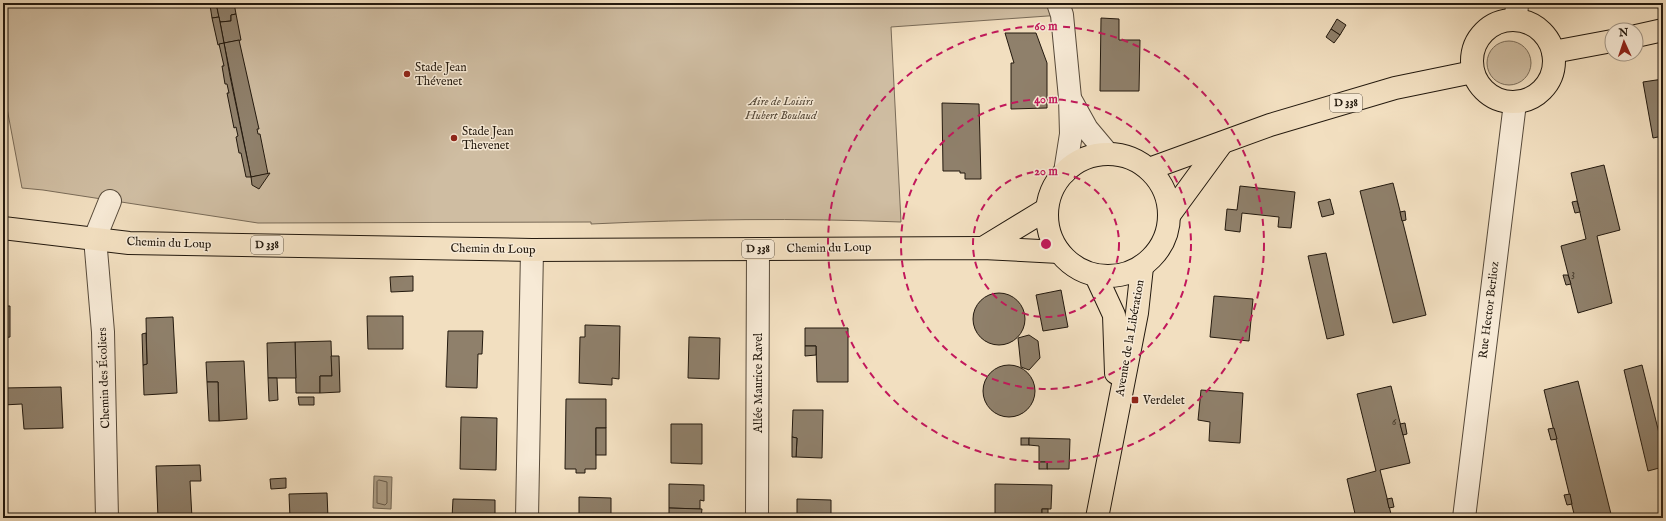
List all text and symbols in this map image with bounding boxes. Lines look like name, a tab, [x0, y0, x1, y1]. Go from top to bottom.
text: 60 m	[1035, 19, 1058, 34]
north arrow	[1604, 22, 1644, 62]
text: N	[1617, 26, 1629, 40]
place label: Stade Jean Thévenet	[415, 60, 467, 89]
marker: Stade Jean Thévenet	[402, 69, 412, 79]
text: 40 m	[1034, 92, 1059, 107]
park label: Aire de Loisirs Hubert Boulaud	[744, 94, 818, 123]
road number: D 338	[1330, 94, 1362, 112]
place label: Stade Jean Thevenet	[462, 124, 514, 153]
marker: Stade Jean Thevenet	[449, 133, 459, 143]
text: 20 m	[1034, 164, 1058, 179]
street label: Chemin du Loup	[126, 234, 212, 253]
road number: D 338	[251, 236, 283, 254]
centre of rings	[1039, 237, 1053, 251]
road number: D 338	[742, 240, 774, 258]
street label: Chemin du Loup	[786, 240, 872, 257]
street label: Chemin du Loup	[450, 241, 536, 258]
street label: Rue Hector Berlioz	[1476, 260, 1502, 360]
house number: 3	[1571, 268, 1575, 281]
street label: Avenue de la Libération	[1112, 278, 1148, 398]
street label: Chemin des Écoliers	[94, 327, 113, 429]
street label: Allée Maurice Ravel	[751, 332, 766, 434]
place label: Verdelet	[1142, 393, 1185, 408]
marker: Verdelet	[1130, 395, 1140, 405]
house number: 6	[1392, 416, 1397, 429]

